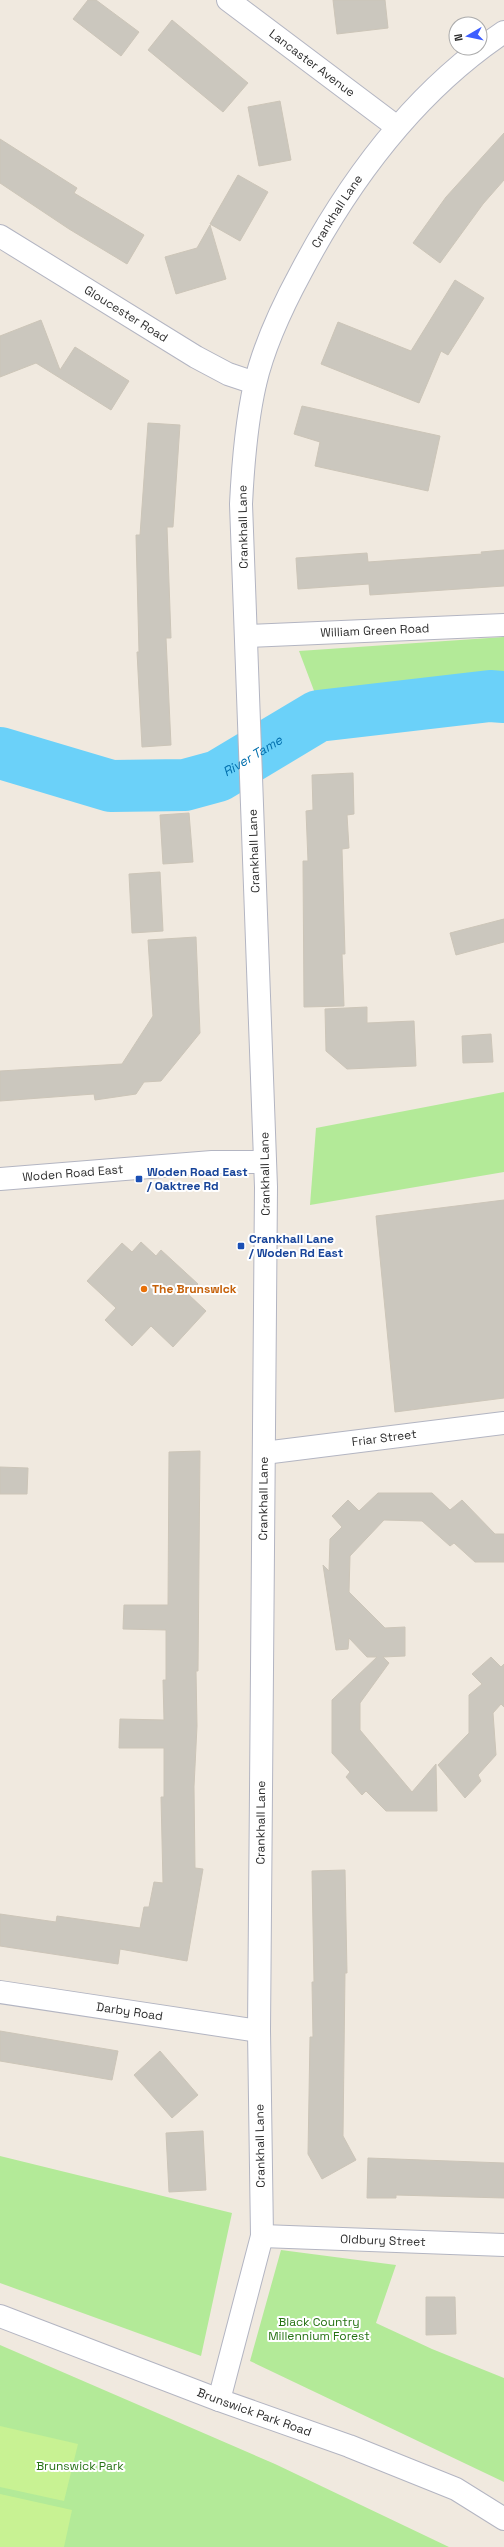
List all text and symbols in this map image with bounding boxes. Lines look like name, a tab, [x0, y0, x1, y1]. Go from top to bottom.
north arrow	[448, 16, 488, 56]
street label: Lancaster Avenue	[266, 26, 358, 101]
text: N	[451, 33, 466, 42]
street label: Crankhall Lane	[308, 171, 366, 251]
street label: Gloucester Road	[81, 282, 171, 346]
street label: Crankhall Lane	[234, 485, 252, 569]
street label: William Green Road	[320, 620, 430, 641]
water label: River Tame	[219, 730, 286, 780]
street label: Crankhall Lane	[245, 809, 263, 893]
street label: Crankhall Lane	[256, 1132, 274, 1216]
street label: Woden Road East	[22, 1161, 124, 1185]
place label: Woden Road East / Oaktree Rd	[146, 1164, 248, 1194]
marker: Woden Road East / Oaktree Rd	[134, 1174, 144, 1184]
place label: Crankhall Lane / Woden Rd East	[248, 1231, 343, 1261]
marker: Crankhall Lane / Woden Rd East	[236, 1241, 246, 1251]
place label: The Brunswick	[152, 1281, 237, 1297]
marker: The Brunswick	[139, 1284, 149, 1294]
street label: Friar Street	[351, 1426, 417, 1450]
street label: Crankhall Lane	[255, 1457, 272, 1541]
street label: Crankhall Lane	[252, 1781, 269, 1865]
street label: Darby Road	[95, 1999, 164, 2024]
street label: Crankhall Lane	[251, 2104, 269, 2188]
street label: Oldbury Street	[340, 2231, 426, 2250]
park label: Black Country Millennium Forest	[268, 2314, 370, 2344]
street label: Brunswick Park Road	[195, 2384, 314, 2440]
park label: Brunswick Park	[36, 2458, 124, 2474]

